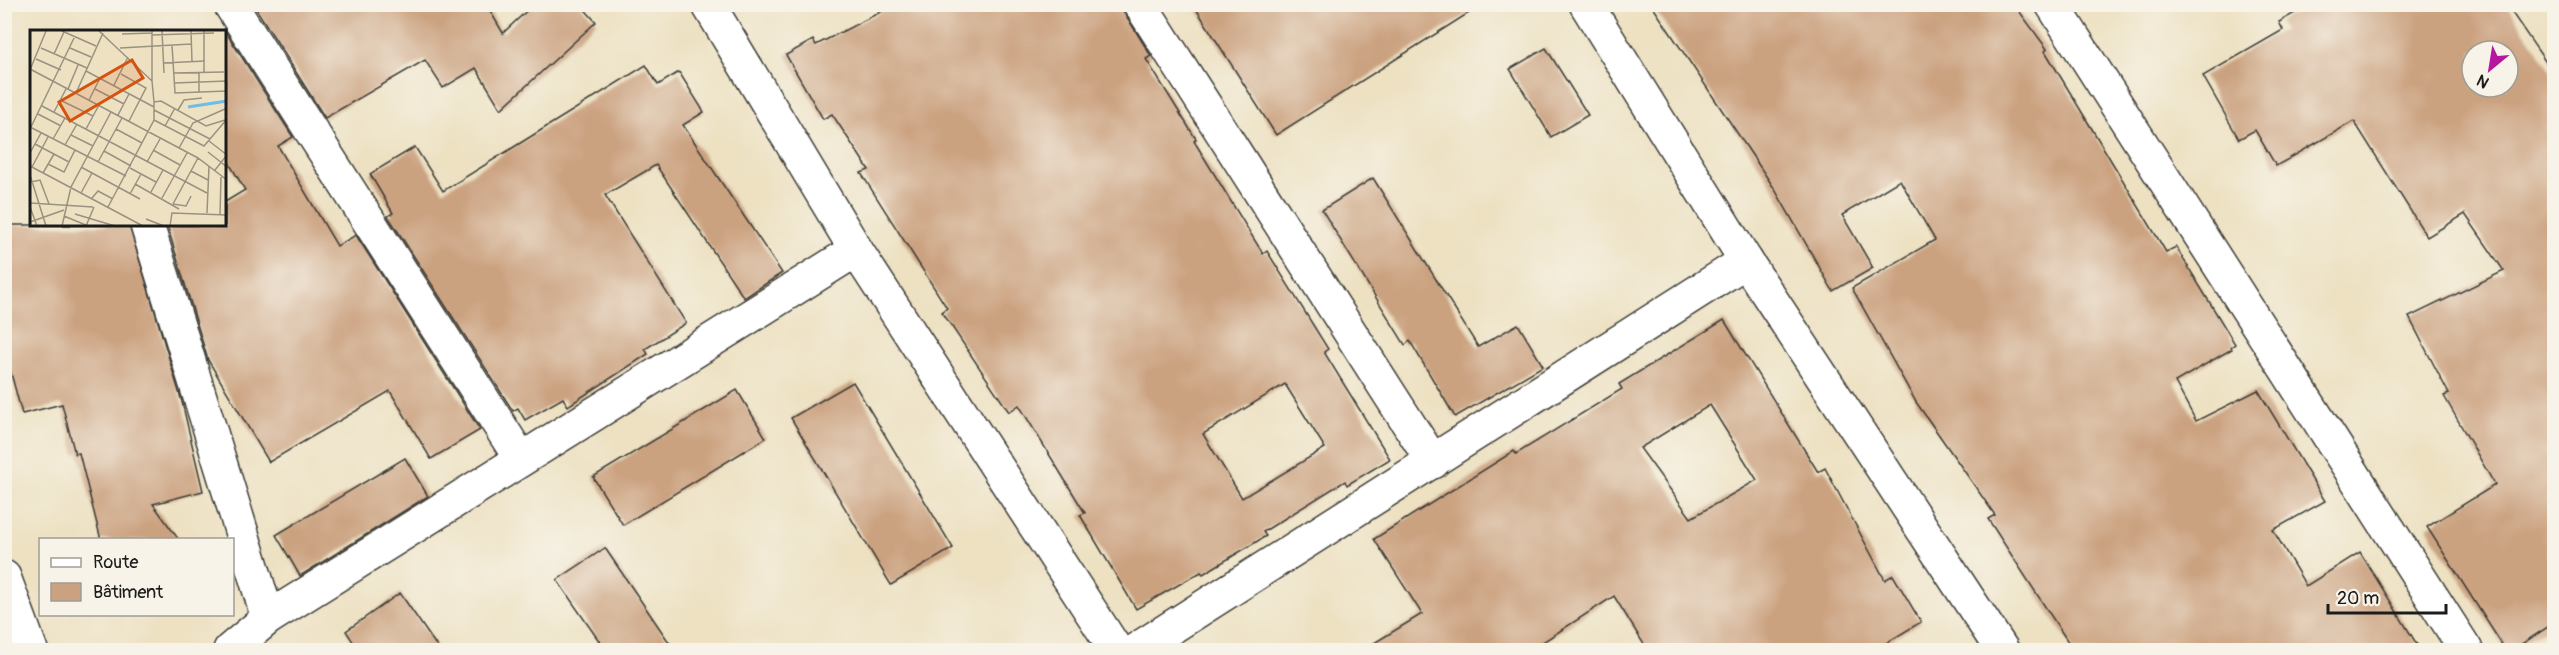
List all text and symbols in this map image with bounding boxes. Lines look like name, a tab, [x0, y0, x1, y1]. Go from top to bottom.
inset map	[30, 30, 226, 226]
north arrow	[2460, 39, 2520, 99]
text: N	[2473, 70, 2493, 92]
legend	[39, 538, 234, 616]
text: Route	[93, 551, 138, 574]
scale bar	[2328, 577, 2446, 615]
text: Bâtiment	[93, 581, 164, 604]
text: 20 m	[2337, 587, 2379, 610]

